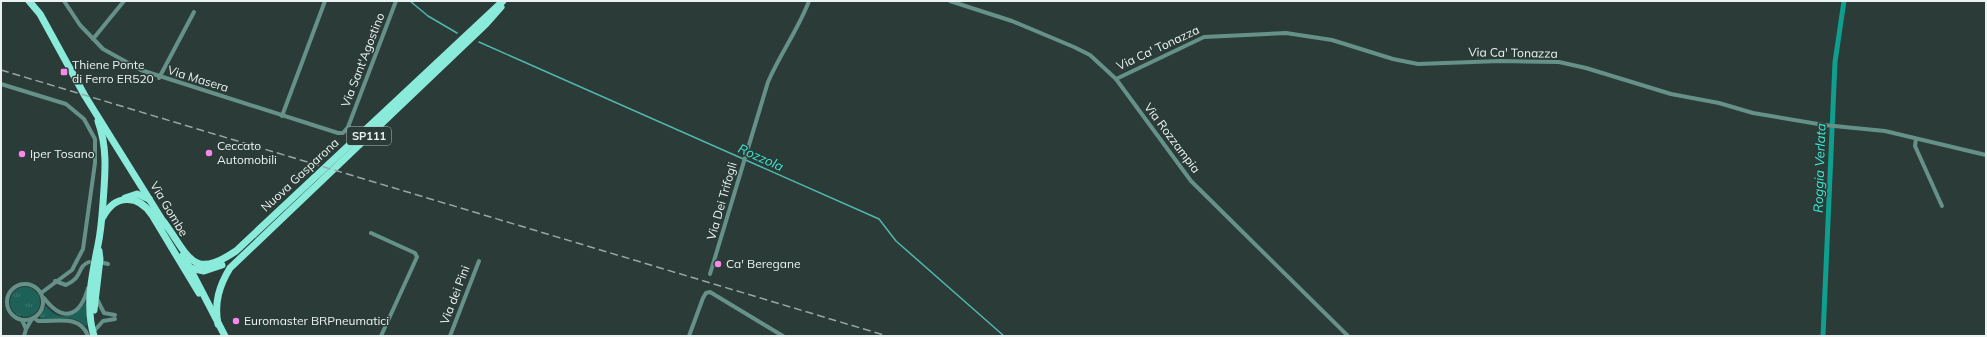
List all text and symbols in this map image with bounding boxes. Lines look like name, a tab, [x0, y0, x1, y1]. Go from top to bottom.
street label: Via Sant'Agostino	[338, 10, 387, 109]
street label: Via Ca' Tonazza	[1114, 22, 1202, 73]
street label: Via Ca' Tonazza	[1468, 44, 1558, 61]
place label: Thiene Ponte di Ferro ER520	[72, 57, 154, 86]
street label: Via Masera	[166, 62, 230, 95]
marker: Thiene Ponte di Ferro ER520	[59, 67, 69, 77]
street label: Via Rozzampia	[1141, 100, 1204, 176]
water label: Roggia Verlata	[1809, 123, 1829, 213]
road number: SP111	[347, 127, 391, 145]
street label: Nuova Gasparona	[258, 135, 342, 215]
place label: Ceccato Automobili	[217, 138, 277, 167]
water label: Rozzola	[736, 140, 786, 174]
place label: Iper Tosano	[30, 146, 95, 161]
marker: Ceccato Automobili	[204, 148, 214, 158]
marker: Iper Tosano	[17, 149, 27, 159]
street label: Via Dei Trifogli	[703, 160, 740, 242]
street label: Via Gombe	[147, 179, 192, 239]
place label: Ca' Beregane	[726, 256, 801, 271]
marker: Ca' Beregane	[713, 259, 723, 269]
street label: Via dei Pini	[436, 263, 473, 326]
place label: Euromaster BRPneumatici	[244, 313, 389, 328]
marker: Euromaster BRPneumatici	[231, 316, 241, 326]

